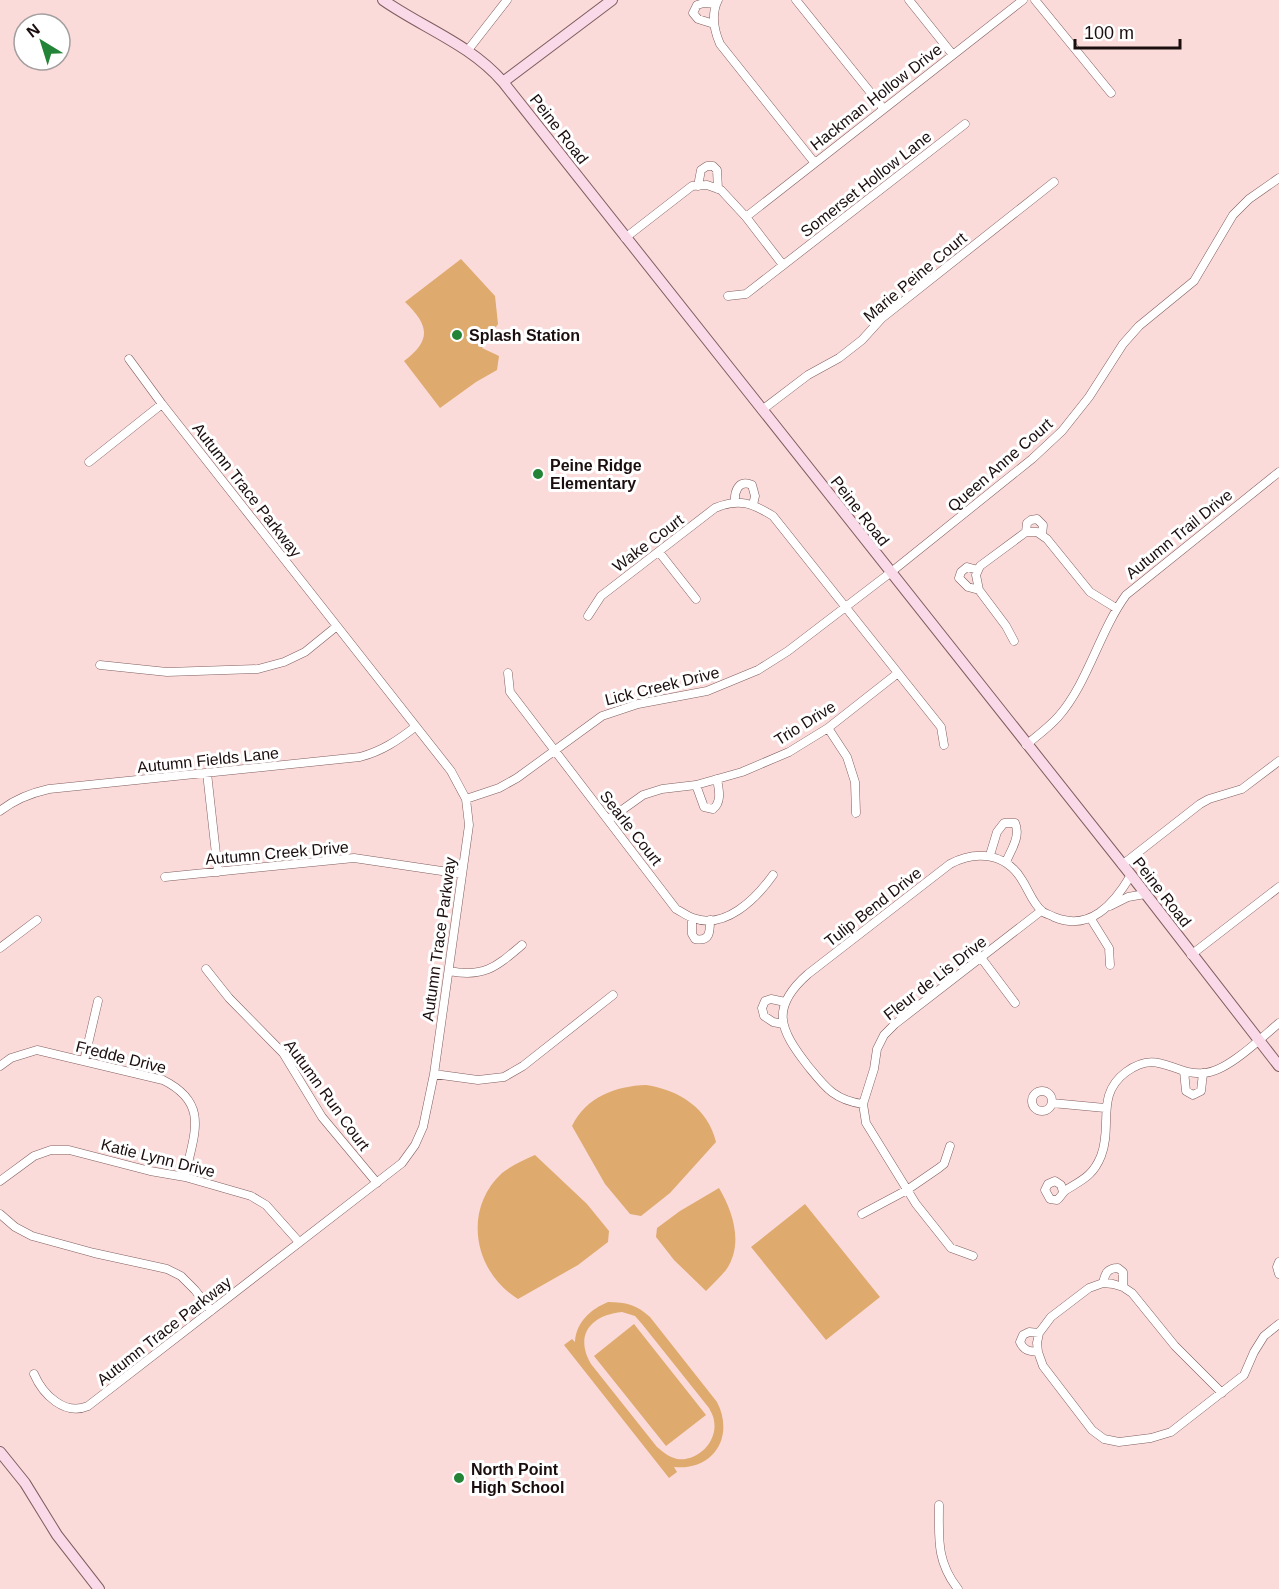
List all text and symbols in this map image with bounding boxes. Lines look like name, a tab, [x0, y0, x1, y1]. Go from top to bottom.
north arrow	[12, 12, 72, 72]
scale bar	[1075, 12, 1180, 50]
text: N	[23, 20, 43, 41]
text: 100 m	[1084, 23, 1134, 43]
street label: Hackman Hollow Drive	[807, 40, 945, 154]
street label: Peine Road	[527, 91, 591, 167]
street label: Somerset Hollow Lane	[797, 128, 935, 240]
street label: Marie Peine Court	[860, 229, 970, 325]
place label: Splash Station	[469, 327, 580, 344]
marker: Splash Station	[450, 328, 464, 342]
street label: Queen Anne Court	[944, 415, 1056, 515]
street label: Autumn Trace Parkway	[189, 420, 305, 560]
place label: Peine Ridge Elementary	[550, 457, 642, 492]
marker: Peine Ridge Elementary	[531, 467, 545, 481]
street label: Peine Road	[828, 473, 892, 549]
street label: Autumn Trail Drive	[1123, 486, 1236, 582]
street label: Wake Court	[609, 511, 687, 575]
street label: Lick Creek Drive	[603, 664, 721, 708]
street label: Trio Drive	[771, 698, 839, 748]
street label: Autumn Fields Lane	[136, 744, 280, 776]
street label: Searle Court	[597, 787, 666, 869]
street label: Autumn Creek Drive	[205, 838, 350, 868]
street label: Peine Road	[1130, 854, 1194, 930]
street label: Autumn Trace Parkway	[419, 856, 459, 1022]
street label: Tulip Bend Drive	[821, 864, 925, 950]
street label: Fleur de Lis Drive	[880, 933, 990, 1023]
street label: Autumn Run Court	[281, 1036, 373, 1154]
street label: Fredde Drive	[74, 1038, 168, 1076]
street label: Katie Lynn Drive	[99, 1136, 217, 1180]
street label: Autumn Trace Parkway	[94, 1273, 234, 1389]
place label: North Point High School	[471, 1461, 564, 1496]
marker: North Point High School	[452, 1471, 466, 1485]

